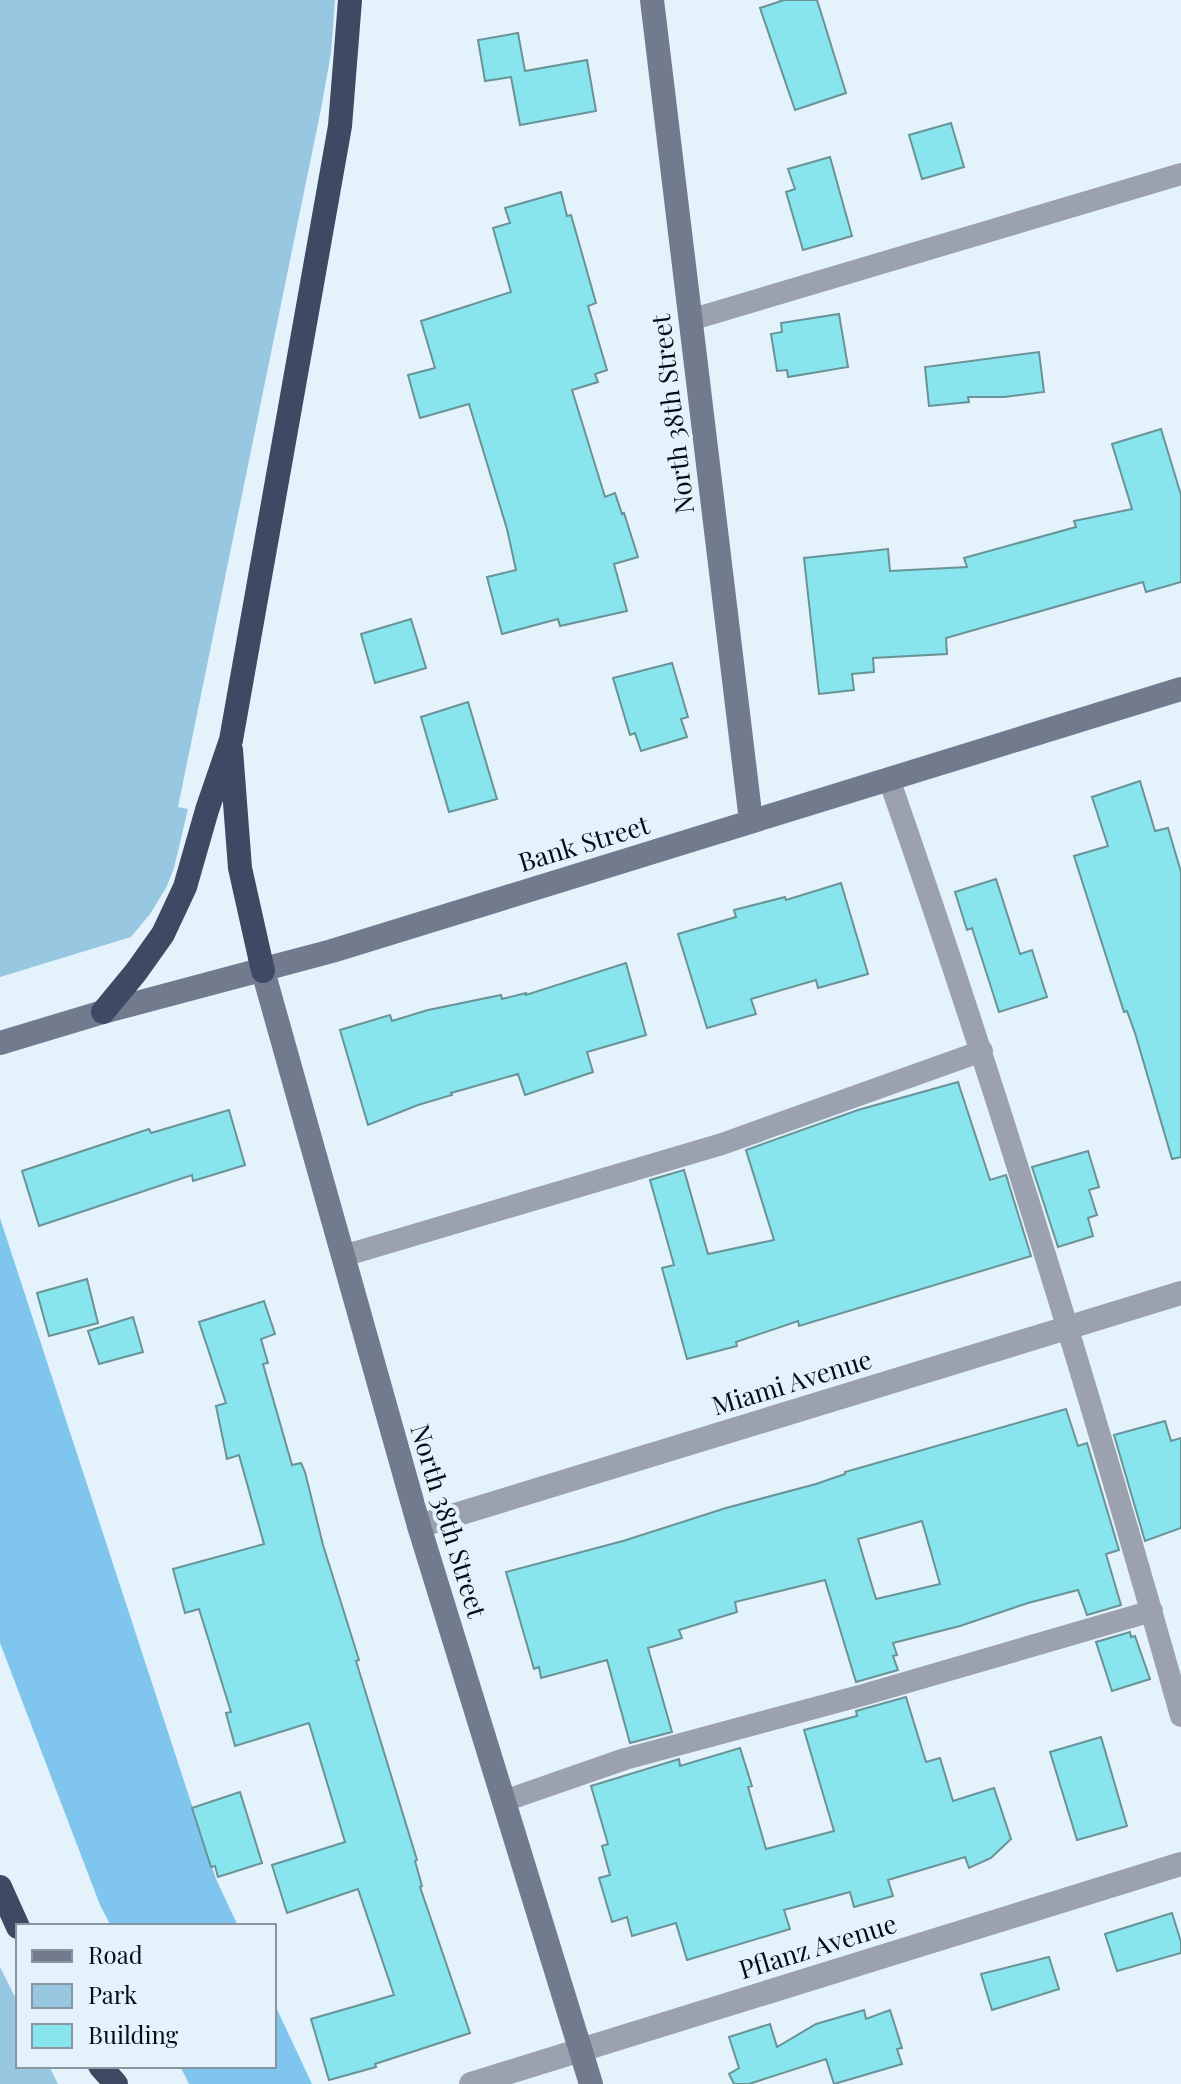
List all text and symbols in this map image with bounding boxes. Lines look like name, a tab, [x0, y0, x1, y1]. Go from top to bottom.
street label: North 38th Street	[642, 312, 701, 516]
street label: Bank Street	[514, 806, 654, 879]
street label: Miami Avenue	[707, 1341, 876, 1422]
street label: North 38th Street	[403, 1419, 496, 1622]
street label: Pflanz Avenue	[734, 1905, 901, 1986]
legend	[16, 1924, 276, 2068]
text: Road	[88, 1938, 143, 1970]
text: Park	[88, 1978, 138, 2010]
text: Building	[88, 2018, 179, 2050]

